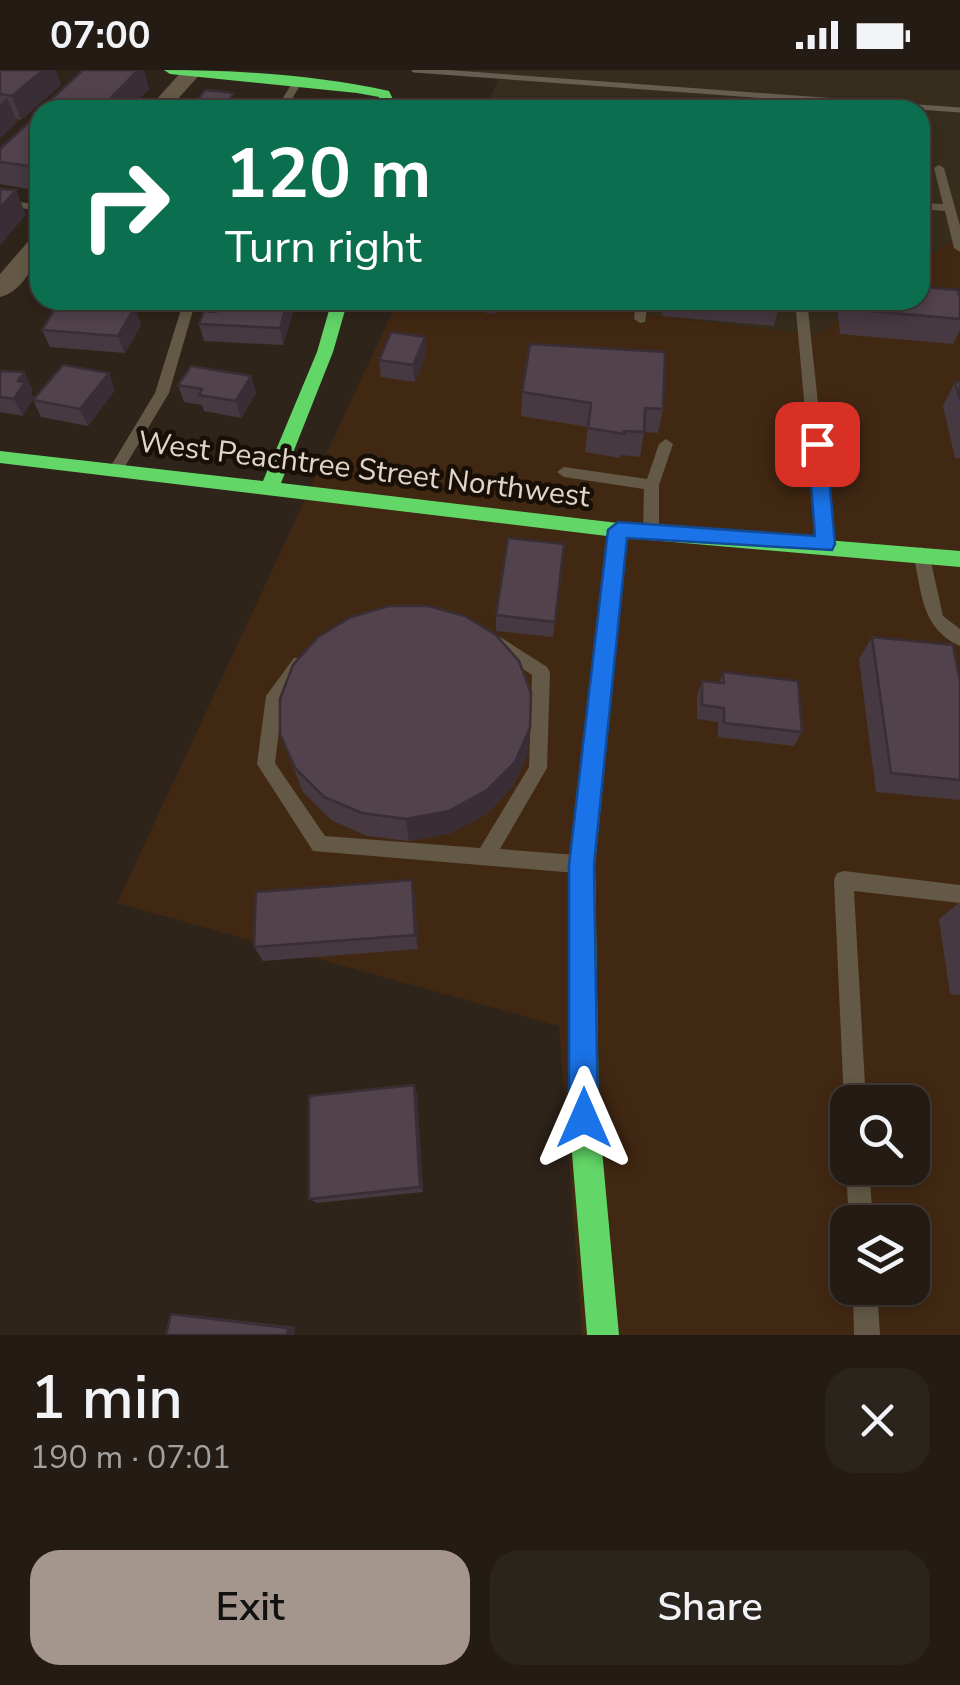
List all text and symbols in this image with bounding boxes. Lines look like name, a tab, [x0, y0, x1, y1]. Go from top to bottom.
text: 07:00	[50, 10, 151, 61]
text: 120 m	[225, 126, 431, 222]
icon: right	[60, 140, 190, 270]
text: Turn right	[225, 217, 422, 278]
pin	[775, 402, 860, 487]
icon: arrive	[790, 417, 845, 472]
street label: West Peachtree Street Northwest	[136, 421, 593, 518]
position arrow	[532, 1066, 636, 1170]
map controls	[830, 1085, 930, 1305]
button: search	[830, 1085, 930, 1185]
button: layers	[830, 1205, 930, 1305]
text: 1 min	[30, 1357, 183, 1439]
button: close	[825, 1368, 930, 1473]
text: 190 m · 07:01	[30, 1436, 231, 1479]
button: Exit	[30, 1550, 470, 1665]
button: Share	[490, 1550, 930, 1665]

